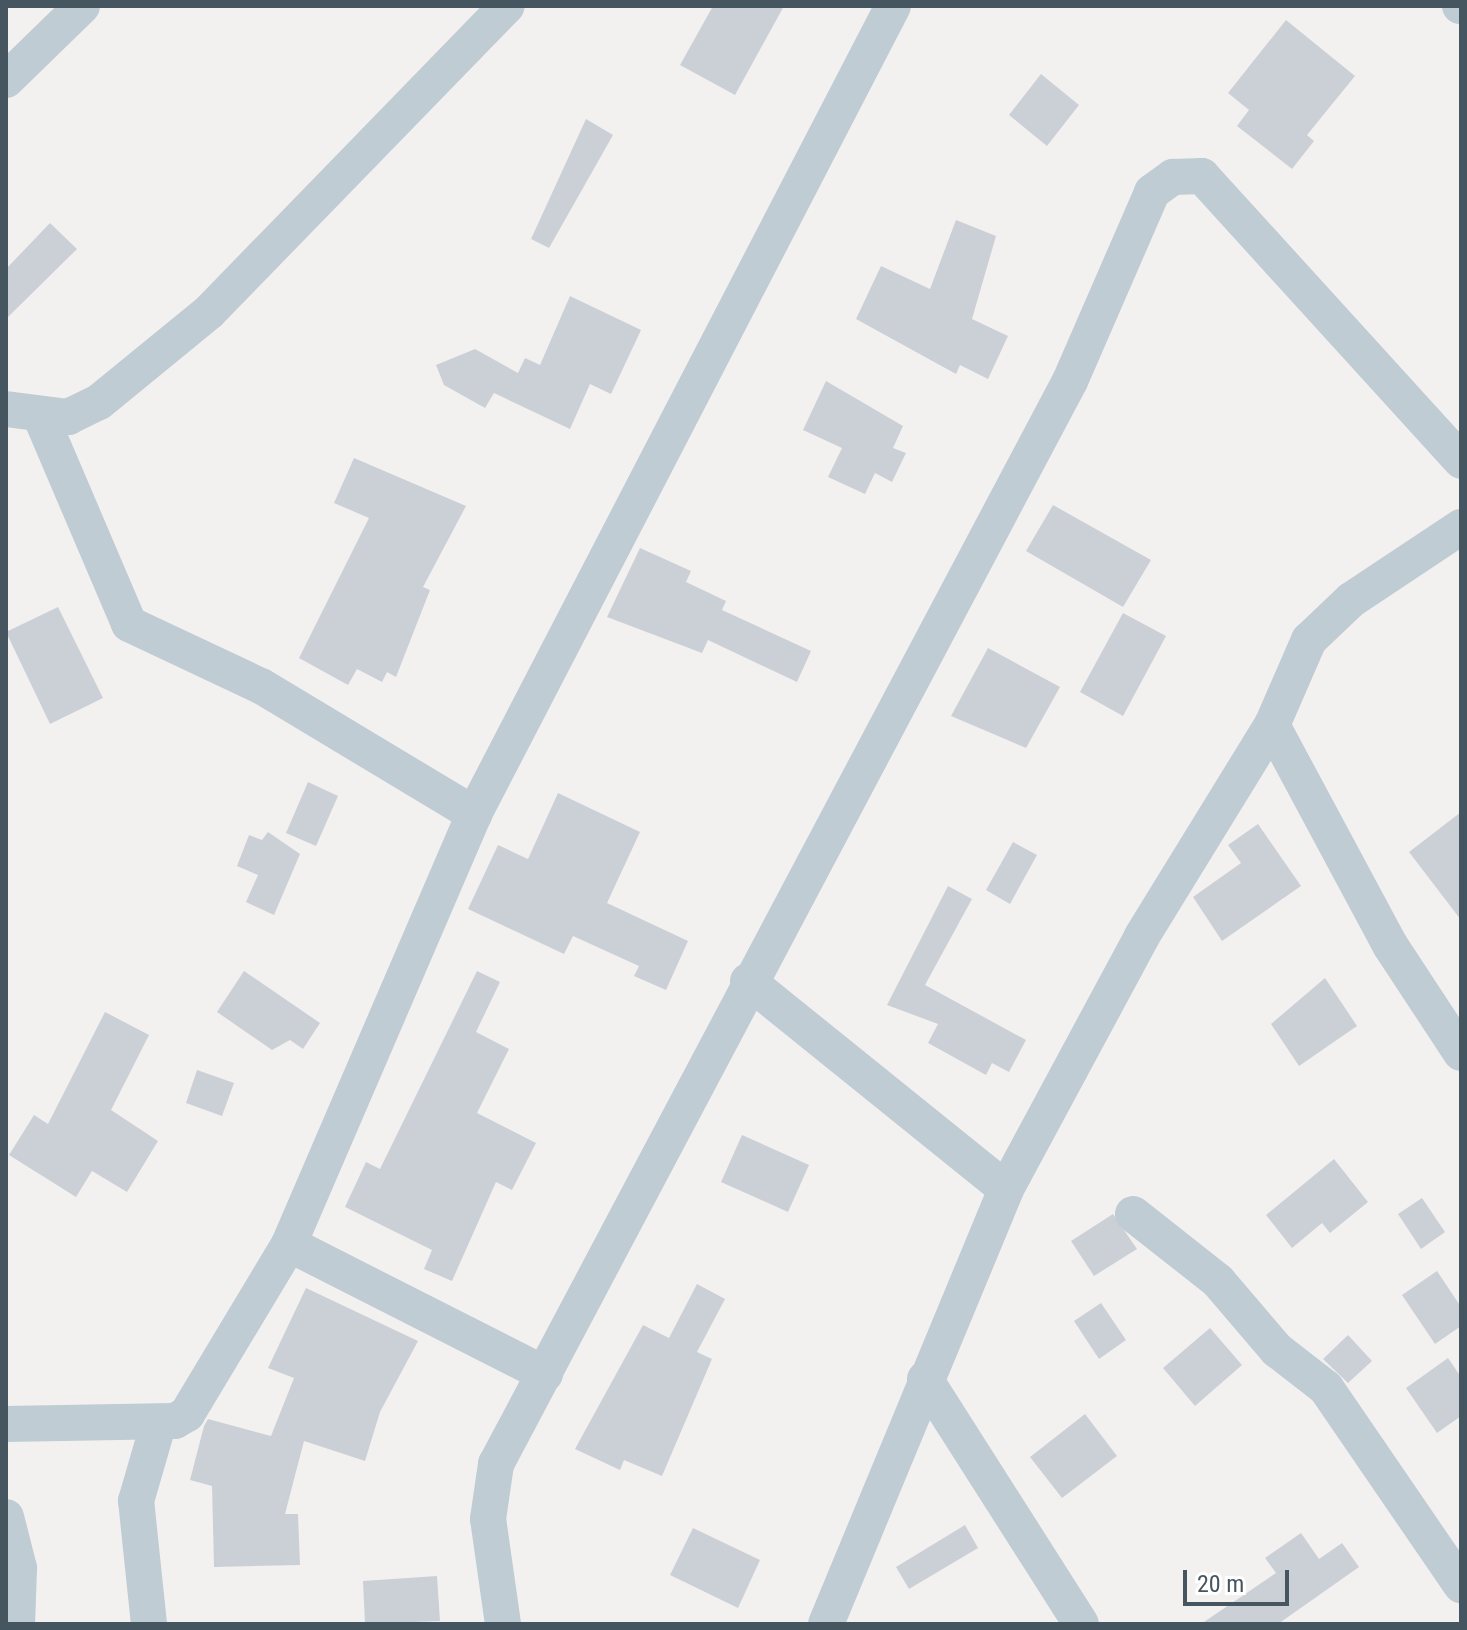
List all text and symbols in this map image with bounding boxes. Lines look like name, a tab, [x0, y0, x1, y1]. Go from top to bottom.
scale bar	[1187, 1554, 1293, 1604]
text: 20 m	[1197, 1570, 1244, 1598]

